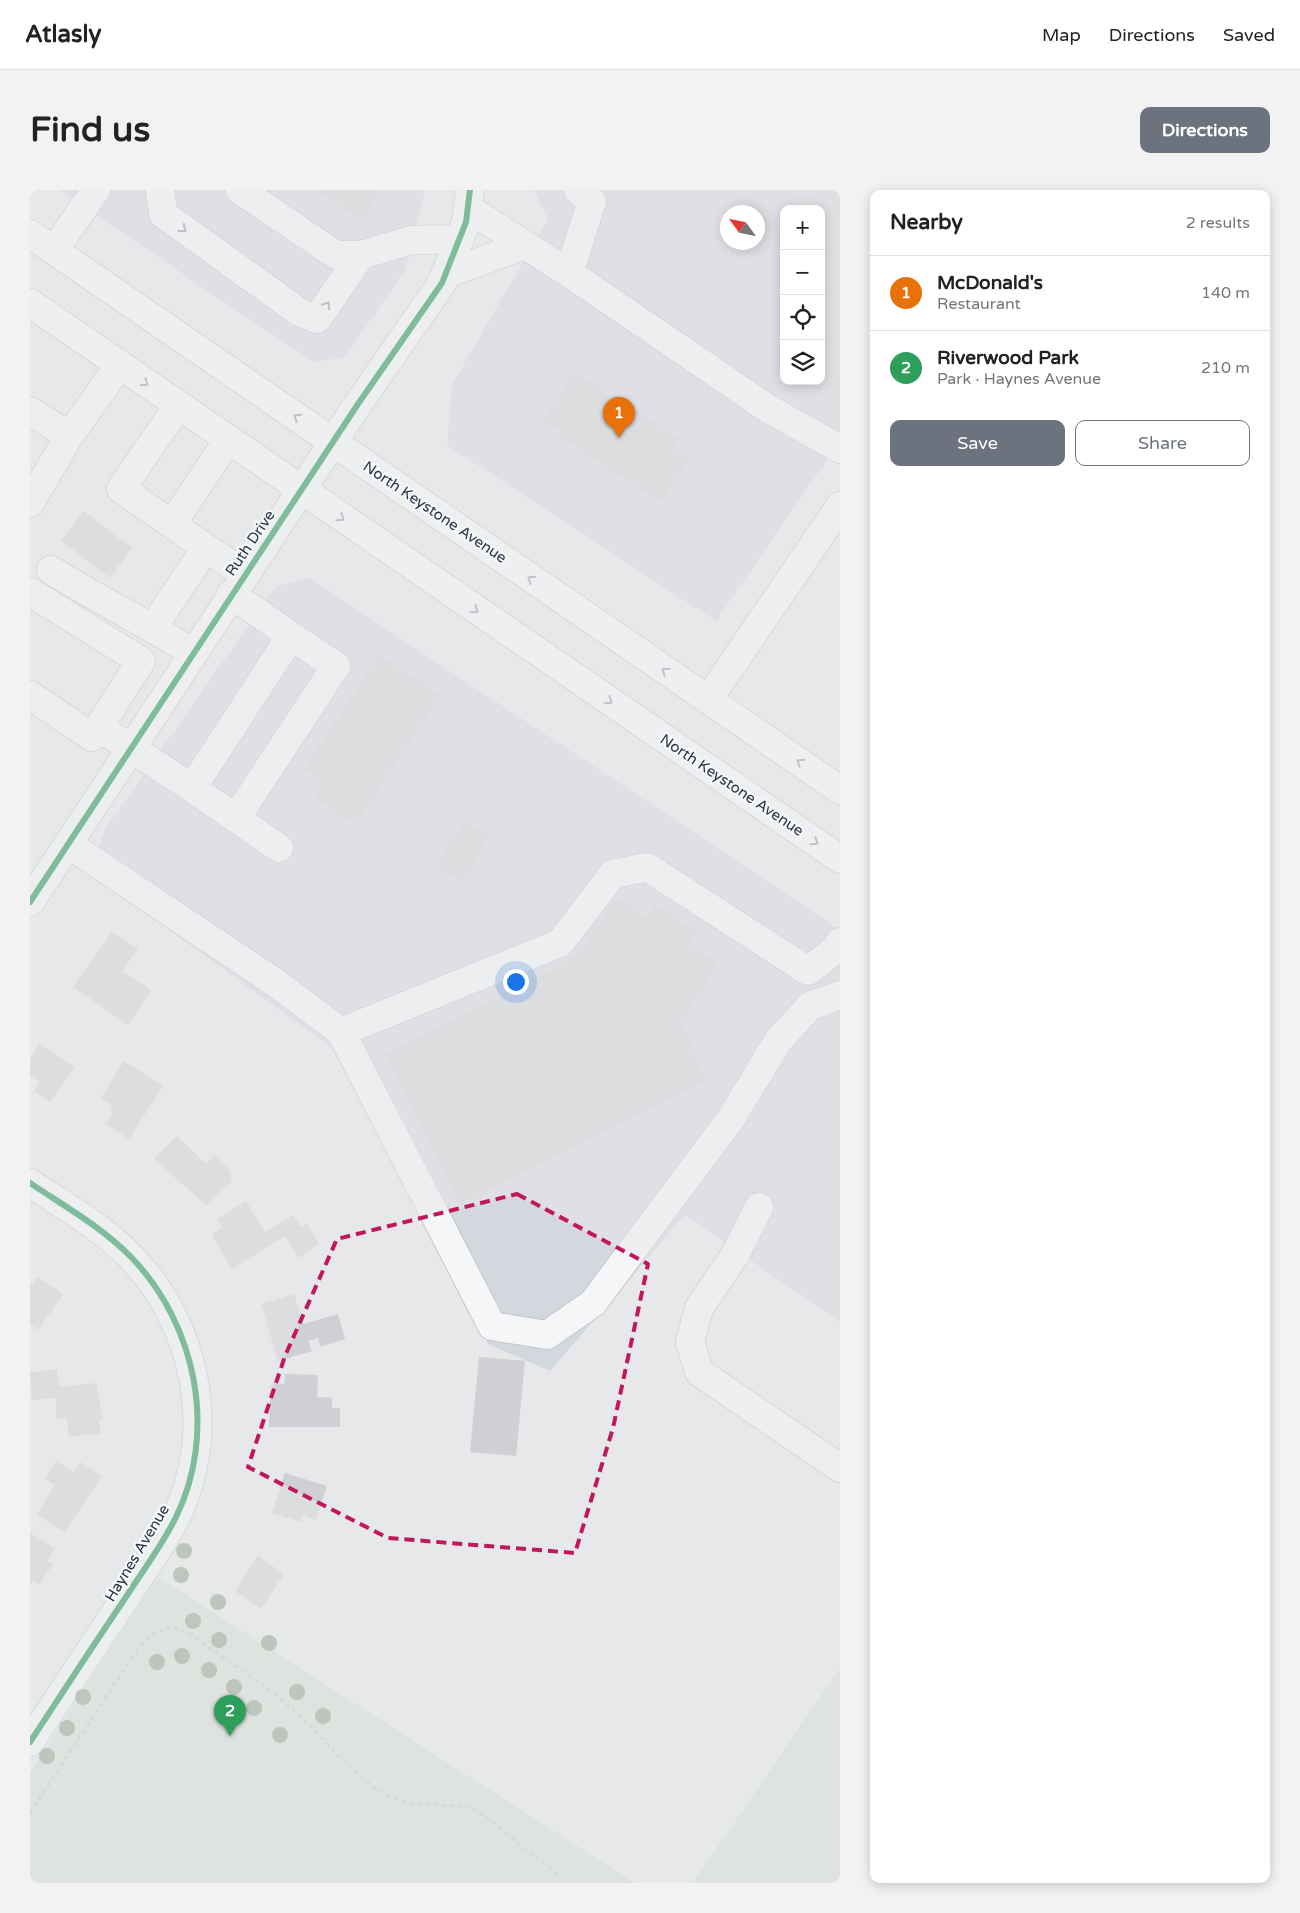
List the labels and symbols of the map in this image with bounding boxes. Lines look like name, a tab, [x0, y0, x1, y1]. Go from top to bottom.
north arrow	[720, 205, 765, 250]
one-way arrow	[177, 223, 187, 232]
one-way arrow	[321, 301, 330, 310]
one-way arrow	[140, 377, 149, 387]
pin: 1	[603, 397, 635, 438]
one-way arrow	[293, 414, 303, 423]
street label: North Keystone Avenue	[360, 457, 510, 567]
street label: Ruth Drive	[221, 507, 279, 579]
one-way arrow	[335, 512, 344, 521]
one-way arrow	[528, 576, 537, 585]
one-way arrow	[469, 603, 478, 613]
one-way arrow	[662, 668, 671, 677]
one-way arrow	[603, 695, 613, 704]
street label: North Keystone Avenue	[657, 730, 807, 840]
one-way arrow	[796, 759, 805, 769]
one-way arrow	[810, 836, 819, 845]
your location	[503, 969, 529, 995]
street label: Haynes Avenue	[101, 1501, 173, 1605]
pin: 2	[214, 1695, 246, 1736]

